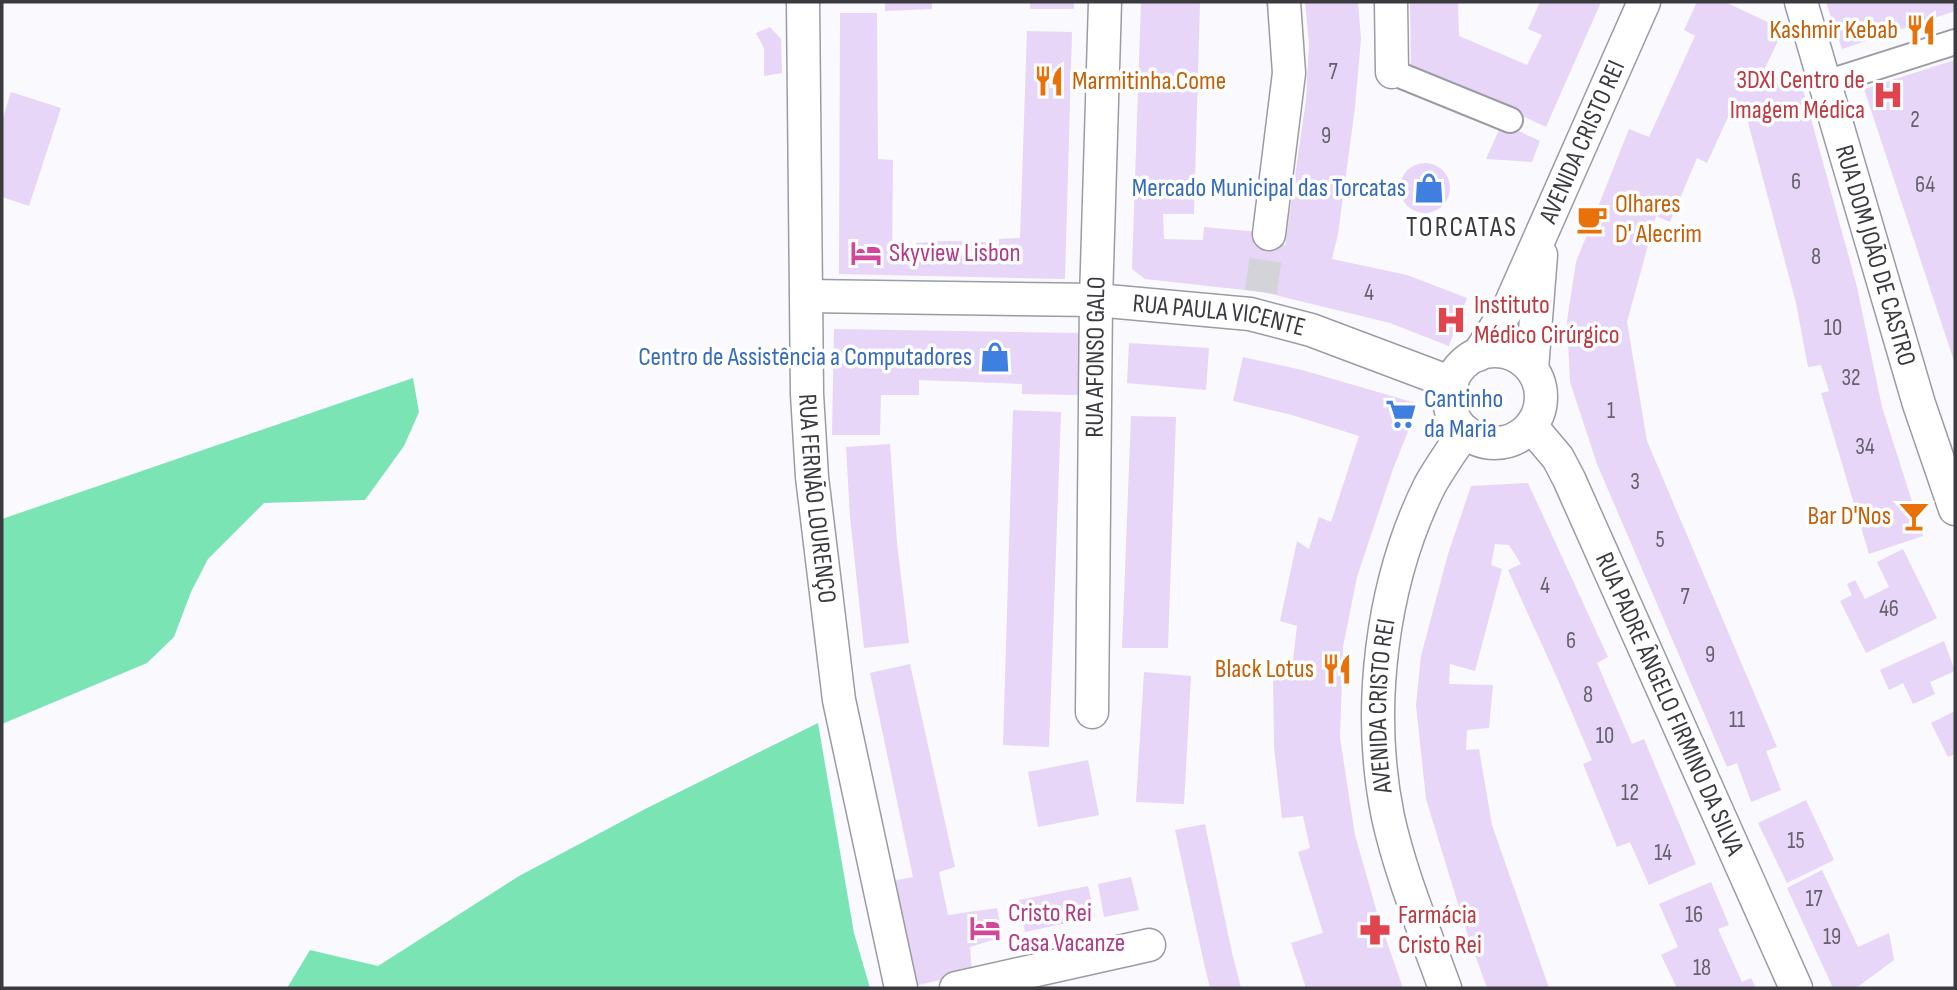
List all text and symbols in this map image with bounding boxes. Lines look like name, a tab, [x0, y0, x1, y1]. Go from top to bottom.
restaurant icon: Kashmir Kebab	[1904, 13, 1938, 47]
place label: Kashmir Kebab	[1769, 15, 1898, 46]
street label: AVENIDA CRISTO REI	[1532, 55, 1632, 229]
house number: 7	[1328, 58, 1338, 86]
restaurant icon: Marmitinha.Come	[1032, 64, 1066, 98]
place label: 3DXI Centro de Imagem Médica	[1730, 65, 1865, 126]
place label: Marmitinha.Come	[1072, 66, 1226, 97]
hospital icon: 3DXI Centro de Imagem Médica	[1871, 78, 1905, 112]
house number: 2	[1910, 106, 1920, 134]
house number: 9	[1321, 122, 1331, 150]
street label: RUA DOM JOÃO DE CASTRO	[1828, 141, 1922, 369]
house number: 6	[1791, 168, 1801, 196]
shop icon: Mercado Municipal das Torcatas	[1412, 171, 1446, 205]
house number: 64	[1915, 171, 1935, 199]
place label: Mercado Municipal das Torcatas	[1132, 173, 1406, 204]
place label: Olhares D' Alecrim	[1615, 189, 1702, 250]
cafe icon: Olhares D' Alecrim	[1575, 202, 1609, 236]
district label: TORCATAS	[1406, 211, 1518, 244]
hotel icon: Skyview Lisbon	[849, 236, 883, 270]
place label: Skyview Lisbon	[889, 238, 1021, 269]
house number: 8	[1811, 243, 1821, 271]
street label: RUA AFONSO GALO	[1079, 276, 1112, 438]
house number: 4	[1364, 279, 1374, 307]
street label: RUA PAULA VICENTE	[1131, 288, 1308, 343]
place label: Instituto Médico Cirúrgico	[1474, 290, 1620, 351]
hospital icon: Instituto Médico Cirúrgico	[1434, 303, 1468, 337]
house number: 10	[1824, 314, 1842, 342]
shop icon: Centro de Assistência a Computadores	[978, 340, 1012, 374]
place label: Centro de Assistência a Computadores	[638, 342, 972, 373]
house number: 32	[1841, 364, 1861, 392]
place label: Cantinho da Maria	[1424, 384, 1503, 445]
street label: RUA FERNÃO LOURENÇO	[792, 393, 843, 605]
supermarket icon: Cantinho da Maria	[1384, 397, 1418, 431]
house number: 1	[1607, 397, 1615, 425]
house number: 34	[1855, 433, 1875, 461]
house number: 3	[1630, 468, 1640, 496]
bar icon: Bar D'Nos	[1897, 499, 1931, 533]
place label: Bar D'Nos	[1807, 501, 1891, 532]
house number: 5	[1655, 526, 1665, 554]
street label: RUA PADRE ÂNGELO FIRMINO DA SILVA	[1588, 548, 1751, 861]
house number: 4	[1540, 572, 1550, 600]
house number: 7	[1680, 583, 1690, 611]
house number: 46	[1879, 595, 1899, 623]
street label: AVENIDA CRISTO REI	[1363, 616, 1402, 796]
house number: 6	[1566, 627, 1576, 655]
house number: 9	[1705, 641, 1715, 669]
restaurant icon: Black Lotus	[1320, 652, 1354, 686]
place label: Black Lotus	[1215, 654, 1314, 685]
house number: 8	[1583, 681, 1593, 709]
house number: 11	[1729, 706, 1745, 734]
house number: 10	[1596, 722, 1614, 750]
house number: 12	[1621, 779, 1639, 807]
house number: 15	[1787, 827, 1805, 855]
house number: 14	[1654, 839, 1672, 867]
house number: 17	[1805, 885, 1823, 913]
place label: Cristo Rei Casa Vacanze	[1008, 898, 1125, 959]
place label: Farmácia Cristo Rei	[1398, 900, 1482, 961]
house number: 16	[1685, 901, 1703, 929]
hotel icon: Cristo Rei Casa Vacanze	[968, 911, 1002, 945]
pharmacy icon: Farmácia Cristo Rei	[1358, 913, 1392, 947]
house number: 19	[1823, 923, 1841, 951]
house number: 18	[1693, 954, 1711, 982]

